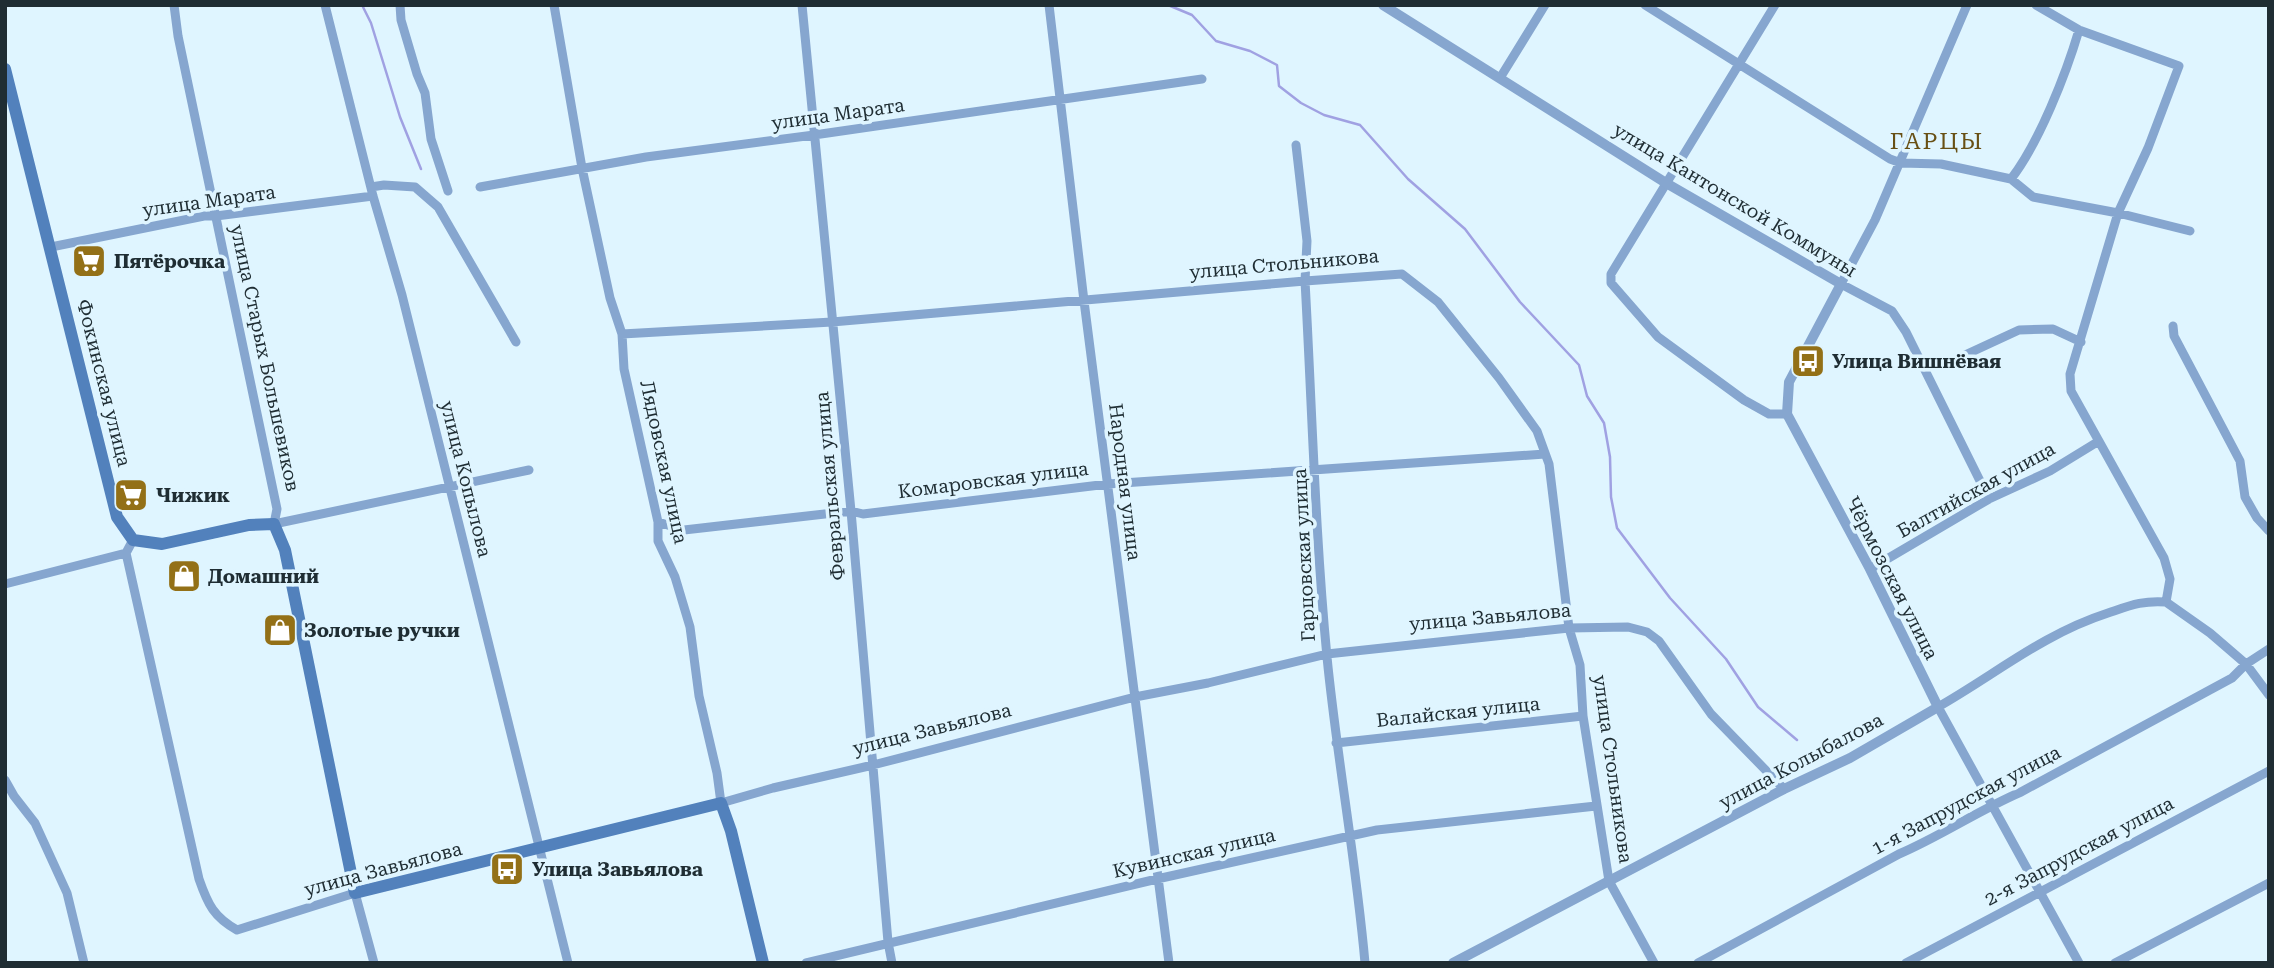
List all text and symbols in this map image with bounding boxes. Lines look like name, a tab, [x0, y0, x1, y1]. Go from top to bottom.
street label: улица Марата	[770, 93, 907, 135]
street label: улица Кантонской Коммуны	[1609, 118, 1861, 282]
district label: ГАРЦЫ	[1890, 128, 1984, 155]
street label: улица Марата	[141, 180, 278, 222]
street label: улица Старых Большевиков	[225, 222, 305, 494]
supermarket icon: Пятёрочка	[70, 242, 108, 280]
street label: улица Стольникова	[1188, 244, 1380, 284]
place label: Пятёрочка	[114, 250, 225, 273]
street label: Фокинская улица	[72, 297, 136, 470]
bus stop icon: Улица Вишнёвая	[1789, 342, 1827, 380]
place label: Улица Вишнёвая	[1832, 350, 2001, 373]
street label: Лядовская улица	[635, 378, 693, 546]
street label: Февральская улица	[810, 390, 850, 581]
street label: улица Копылова	[435, 398, 497, 560]
street label: Народная улица	[1104, 402, 1146, 563]
street label: Балтийская улица	[1893, 437, 2060, 543]
street label: Комаровская улица	[896, 457, 1090, 503]
street label: Гарцовская улица	[1288, 467, 1320, 642]
supermarket icon: Чижик	[112, 476, 150, 514]
place label: Чижик	[156, 484, 230, 507]
street label: Чёрмозская улица	[1841, 492, 1943, 664]
shop icon: Домашний	[165, 557, 203, 595]
place label: Домашний	[208, 565, 319, 588]
street label: улица Завьялова	[1408, 598, 1573, 636]
shop icon: Золотые ручки	[261, 611, 299, 649]
place label: Золотые ручки	[304, 619, 460, 642]
street label: улица Стольникова	[1588, 673, 1638, 865]
street label: Валайская улица	[1375, 692, 1542, 732]
street label: улица Завьялова	[850, 698, 1014, 760]
street label: улица Колыбалова	[1715, 708, 1887, 814]
street label: 1-я Запрудская улица	[1868, 740, 2065, 860]
street label: 2-я Запрудская улица	[1981, 791, 2178, 911]
street label: Кувинская улица	[1111, 823, 1278, 883]
street label: улица Завьялова	[302, 837, 465, 901]
bus stop icon: Улица Завьялова	[488, 850, 526, 888]
place label: Улица Завьялова	[532, 858, 703, 881]

